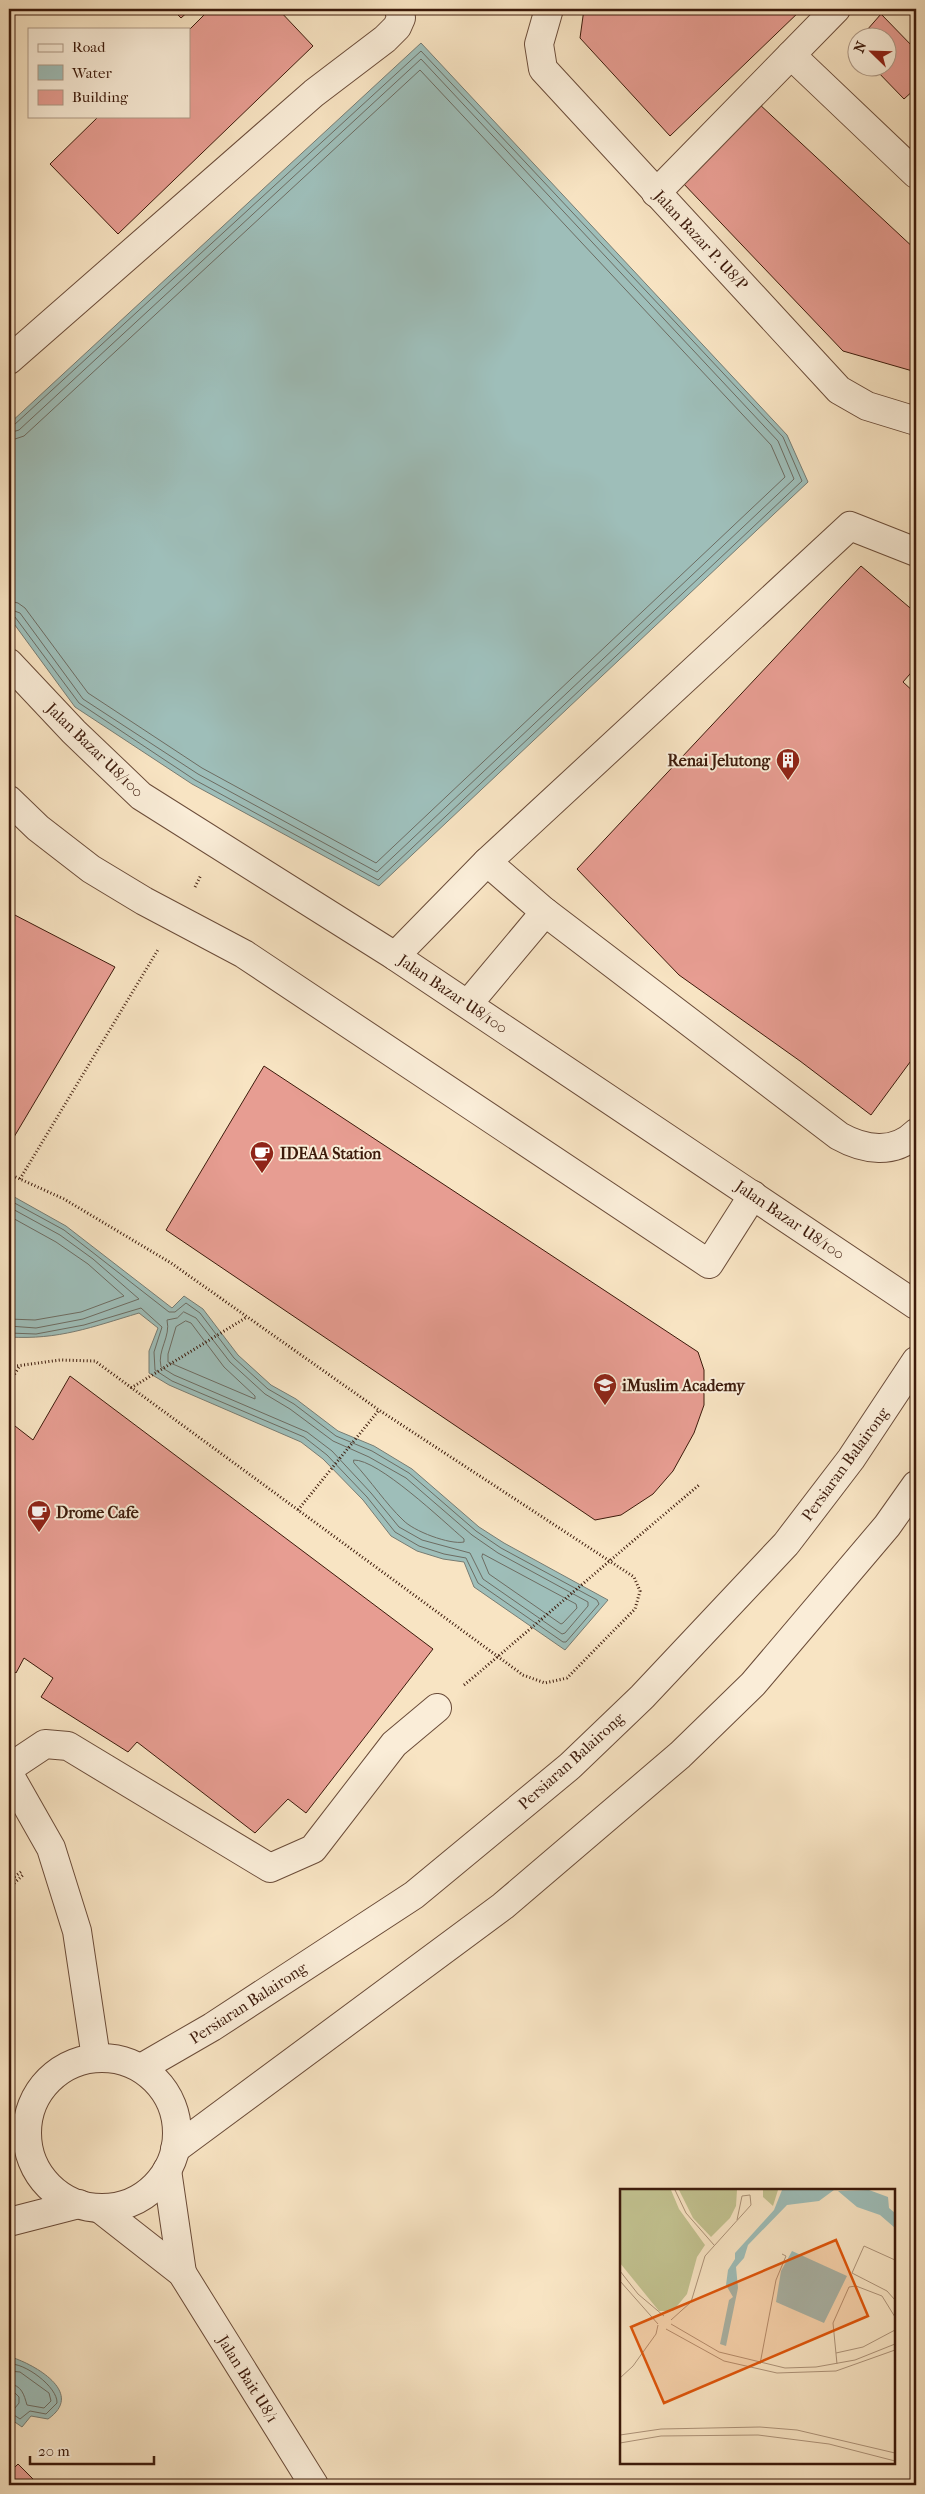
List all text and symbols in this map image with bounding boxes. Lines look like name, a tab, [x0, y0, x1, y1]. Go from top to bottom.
legend	[28, 28, 190, 118]
north arrow	[848, 28, 898, 78]
text: Road	[72, 38, 106, 56]
text: N	[851, 39, 871, 55]
text: Water	[71, 64, 112, 82]
text: Building	[72, 88, 129, 106]
street label: Jalan Bazar P. U8/P	[649, 185, 752, 294]
street label: Jalan Bazar U8/100	[41, 697, 148, 801]
building icon: Renai Jelutong	[775, 747, 801, 781]
place label: Renai Jelutong	[667, 751, 770, 771]
street label: Jalan Bazar U8/100	[393, 949, 511, 1038]
cafe icon: IDEAA Station	[249, 1140, 275, 1174]
place label: IDEAA Station	[280, 1144, 382, 1163]
street label: Jalan Bazar U8/100	[730, 1175, 848, 1264]
school or university icon: iMuslim Academy	[592, 1372, 618, 1406]
place label: iMuslim Academy	[621, 1376, 746, 1396]
street label: Persiaran Balairong	[797, 1403, 893, 1525]
cafe icon: Drome Cafe	[26, 1499, 52, 1533]
place label: Drome Cafe	[56, 1503, 139, 1522]
street label: Persiaran Balairong	[514, 1708, 628, 1814]
street label: Persiaran Balairong	[186, 1958, 311, 2048]
inset map	[620, 2189, 895, 2464]
street label: Jalan Bait U8/1	[213, 2330, 282, 2426]
scale bar	[30, 2434, 154, 2466]
text: 20 m	[38, 2442, 70, 2460]

